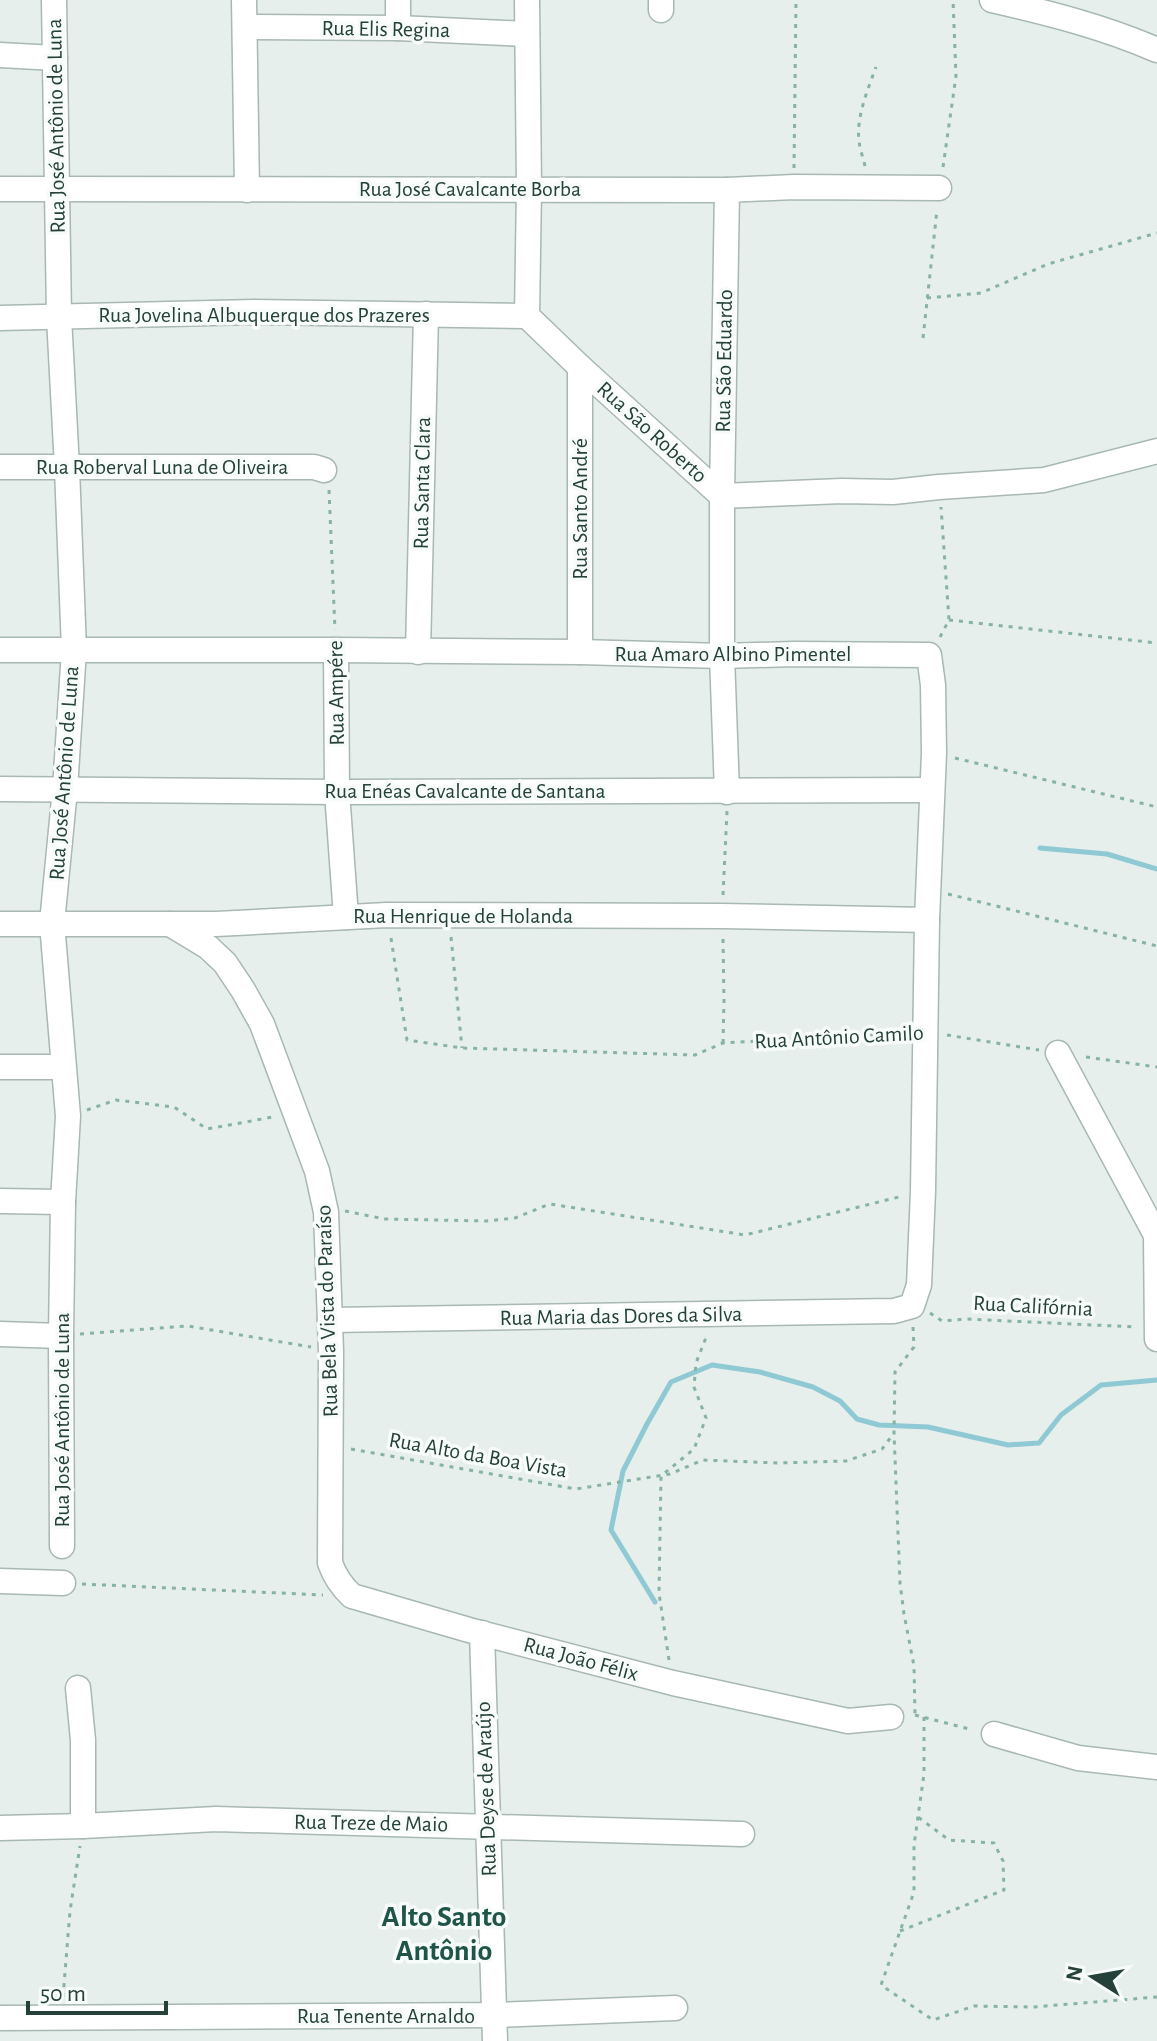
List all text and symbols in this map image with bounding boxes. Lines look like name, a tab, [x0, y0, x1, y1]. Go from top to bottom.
street label: Rua Elis Regina	[321, 17, 451, 41]
street label: Rua José Antônio de Luna	[43, 18, 69, 234]
street label: Rua José Cavalcante Borba	[359, 178, 581, 200]
street label: Rua São Eduardo	[712, 289, 736, 433]
street label: Rua Jovelina Albuquerque dos Prazeres	[98, 304, 430, 326]
street label: Rua São Roberto	[593, 377, 711, 487]
street label: Rua Santa Clara	[410, 416, 434, 550]
street label: Rua Santo André	[569, 438, 591, 580]
street label: Rua Roberval Luna de Oliveira	[36, 456, 288, 478]
street label: Rua Ampére	[324, 640, 348, 746]
street label: Rua Amaro Albino Pimentel	[614, 643, 852, 665]
street label: Rua José Antônio de Luna	[46, 665, 82, 881]
street label: Rua Enéas Cavalcante de Santana	[324, 780, 606, 802]
street label: Rua Henrique de Holanda	[353, 905, 573, 927]
street label: Rua Antônio Camilo	[754, 1022, 924, 1052]
street label: Rua Bela Vista do Paraíso	[312, 1204, 342, 1418]
street label: Rua Califórnia	[973, 1292, 1093, 1320]
street label: Rua Maria das Dores da Silva	[500, 1303, 742, 1329]
street label: Rua José Antônio de Luna	[51, 1313, 73, 1527]
street label: Rua Alto da Boa Vista	[387, 1428, 569, 1482]
street label: Rua João Félix	[521, 1633, 641, 1685]
street label: Rua Deyse de Araújo	[472, 1701, 500, 1877]
street label: Rua Treze de Maio	[294, 1811, 448, 1835]
district label: Alto Santo Antônio	[382, 1902, 506, 1966]
north arrow	[1053, 1937, 1133, 2017]
text: N	[1062, 1964, 1087, 1983]
scale bar	[28, 1965, 166, 2015]
text: 50 m	[40, 1982, 86, 2006]
street label: Rua Tenente Arnaldo	[297, 2005, 475, 2027]

